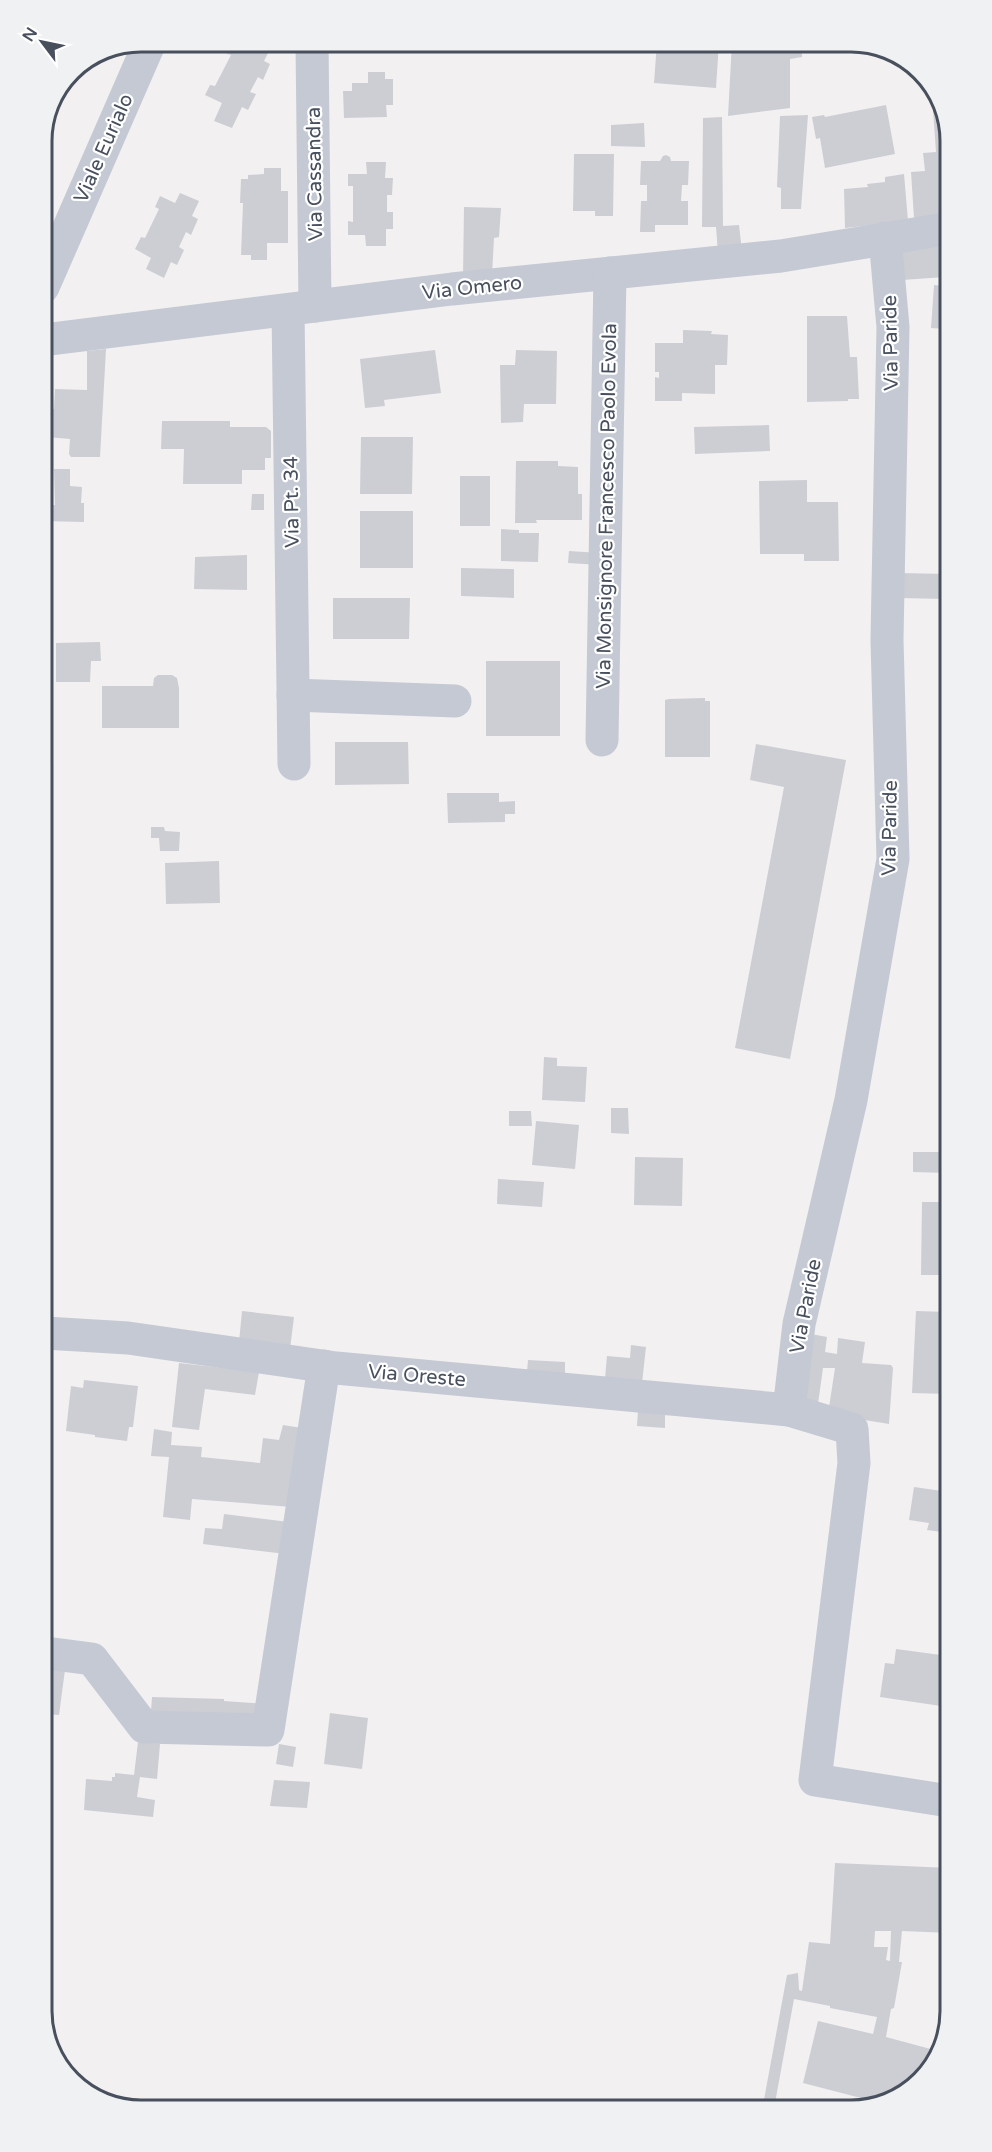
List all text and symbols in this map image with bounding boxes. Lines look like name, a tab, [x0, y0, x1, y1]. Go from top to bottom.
north arrow	[12, 12, 72, 72]
text: N	[18, 24, 42, 45]
street label: Viale Eurialo	[69, 90, 139, 207]
street label: Via Cassandra	[302, 107, 328, 241]
street label: Via Omero	[421, 271, 523, 305]
street label: Via Paride	[878, 295, 904, 391]
street label: Via Monsignore Francesco Paolo Evola	[592, 323, 622, 689]
street label: Via Pt. 34	[279, 456, 305, 548]
street label: Via Paride	[877, 780, 903, 876]
street label: Via Paride	[785, 1257, 827, 1356]
street label: Via Oreste	[367, 1360, 467, 1392]

